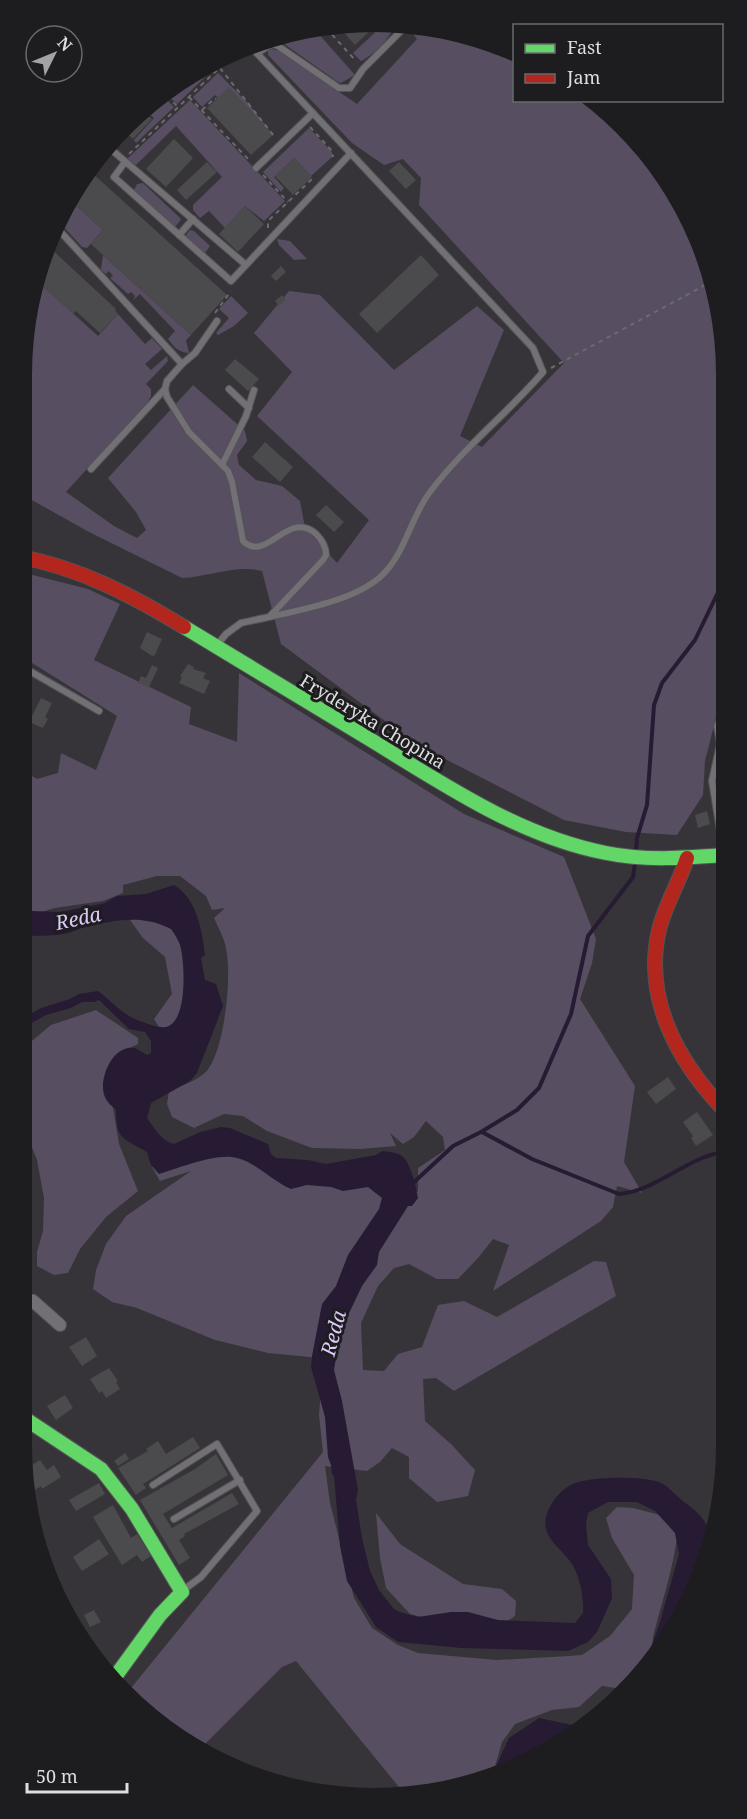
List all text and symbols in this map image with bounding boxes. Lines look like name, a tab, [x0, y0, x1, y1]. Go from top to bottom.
north arrow	[24, 24, 84, 84]
legend	[513, 24, 723, 102]
text: N	[53, 32, 78, 56]
text: Fast	[567, 35, 602, 59]
text: Jam	[566, 65, 601, 89]
street label: Fryderyka Chopina	[296, 668, 450, 774]
water label: Reda	[52, 900, 104, 936]
water label: Reda	[314, 1307, 352, 1360]
scale bar	[27, 1756, 128, 1794]
text: 50 m	[36, 1764, 78, 1788]

